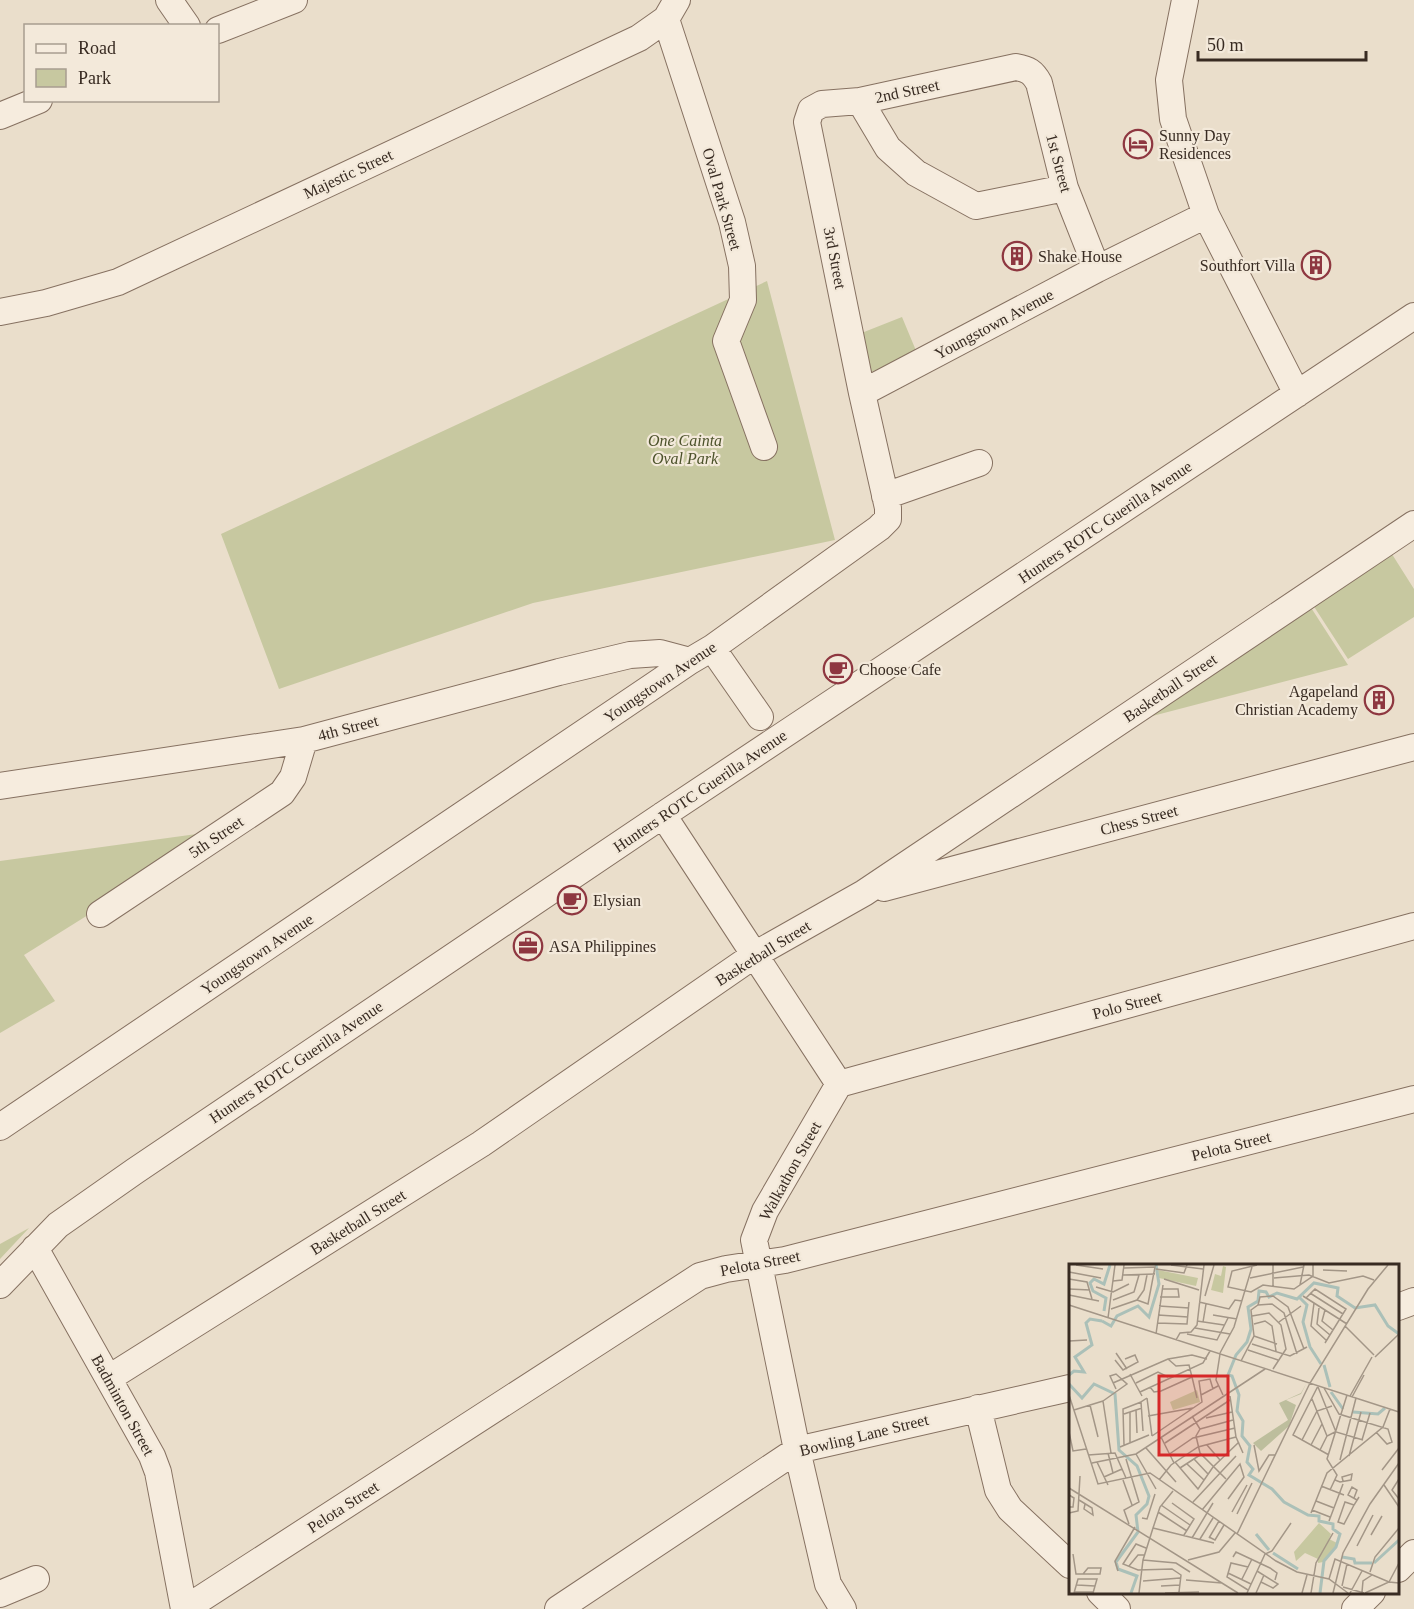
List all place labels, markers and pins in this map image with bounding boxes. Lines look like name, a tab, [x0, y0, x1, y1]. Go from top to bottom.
place label: Sunny Day Residences	[1159, 127, 1231, 162]
hotel icon: Sunny Day Residences	[1122, 128, 1154, 160]
building icon: Shake House	[1001, 240, 1033, 272]
place label: Shake House	[1038, 248, 1122, 265]
building icon: Southfort Villa	[1300, 249, 1332, 281]
place label: Southfort Villa	[1200, 257, 1295, 274]
cafe icon: Choose Cafe	[822, 653, 854, 685]
place label: Choose Cafe	[859, 661, 941, 678]
place label: Agapeland Christian Academy	[1235, 683, 1358, 719]
building icon: Agapeland Christian Academy	[1363, 684, 1395, 716]
cafe icon: Elysian	[556, 884, 588, 916]
place label: Elysian	[593, 892, 641, 910]
office icon: ASA Philippines	[512, 930, 544, 962]
place label: ASA Philippines	[549, 938, 656, 956]

